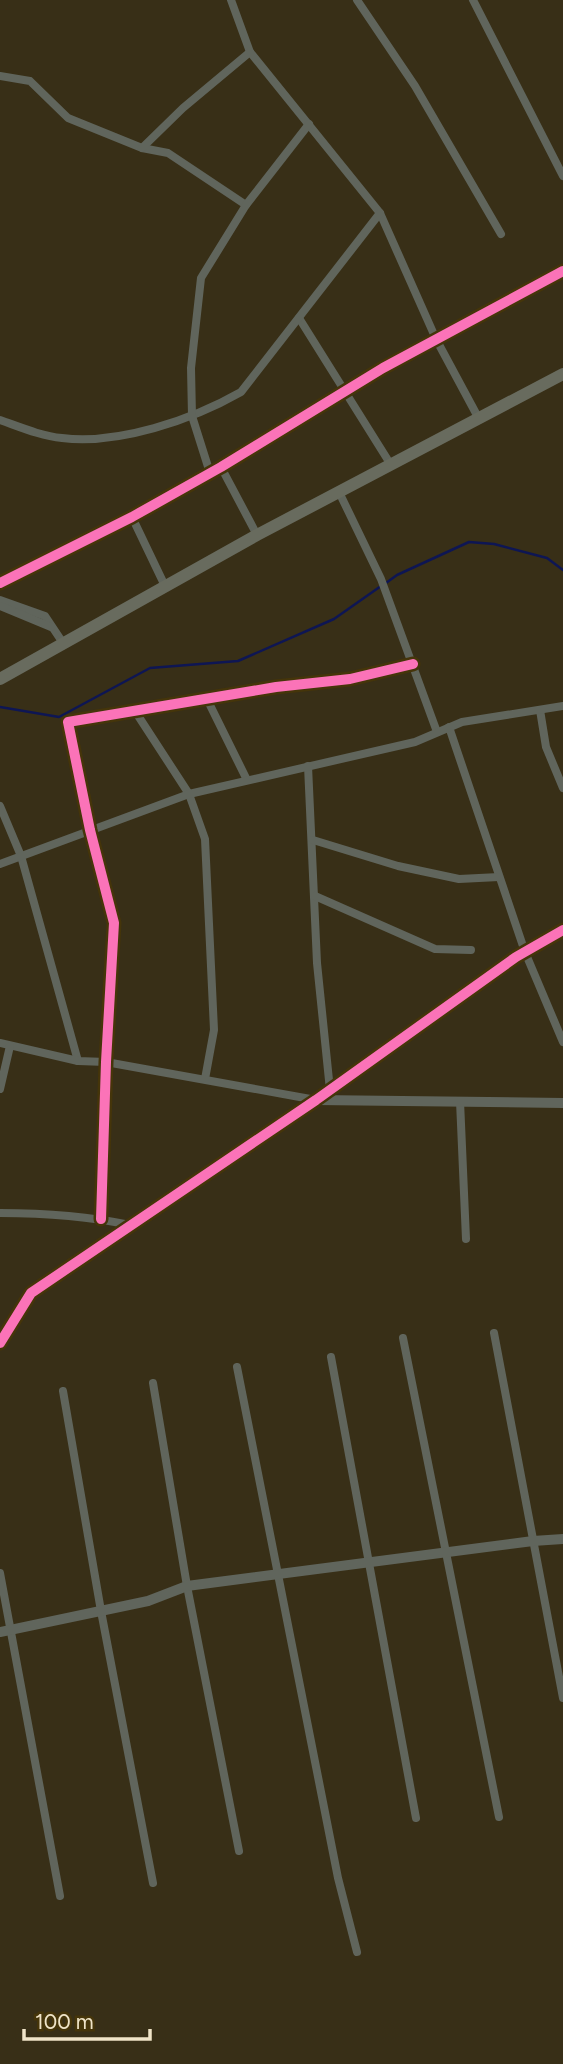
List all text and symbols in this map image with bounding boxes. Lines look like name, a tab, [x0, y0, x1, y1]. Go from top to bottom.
scale bar	[24, 1997, 150, 2041]
text: 100 m	[35, 2009, 94, 2034]

